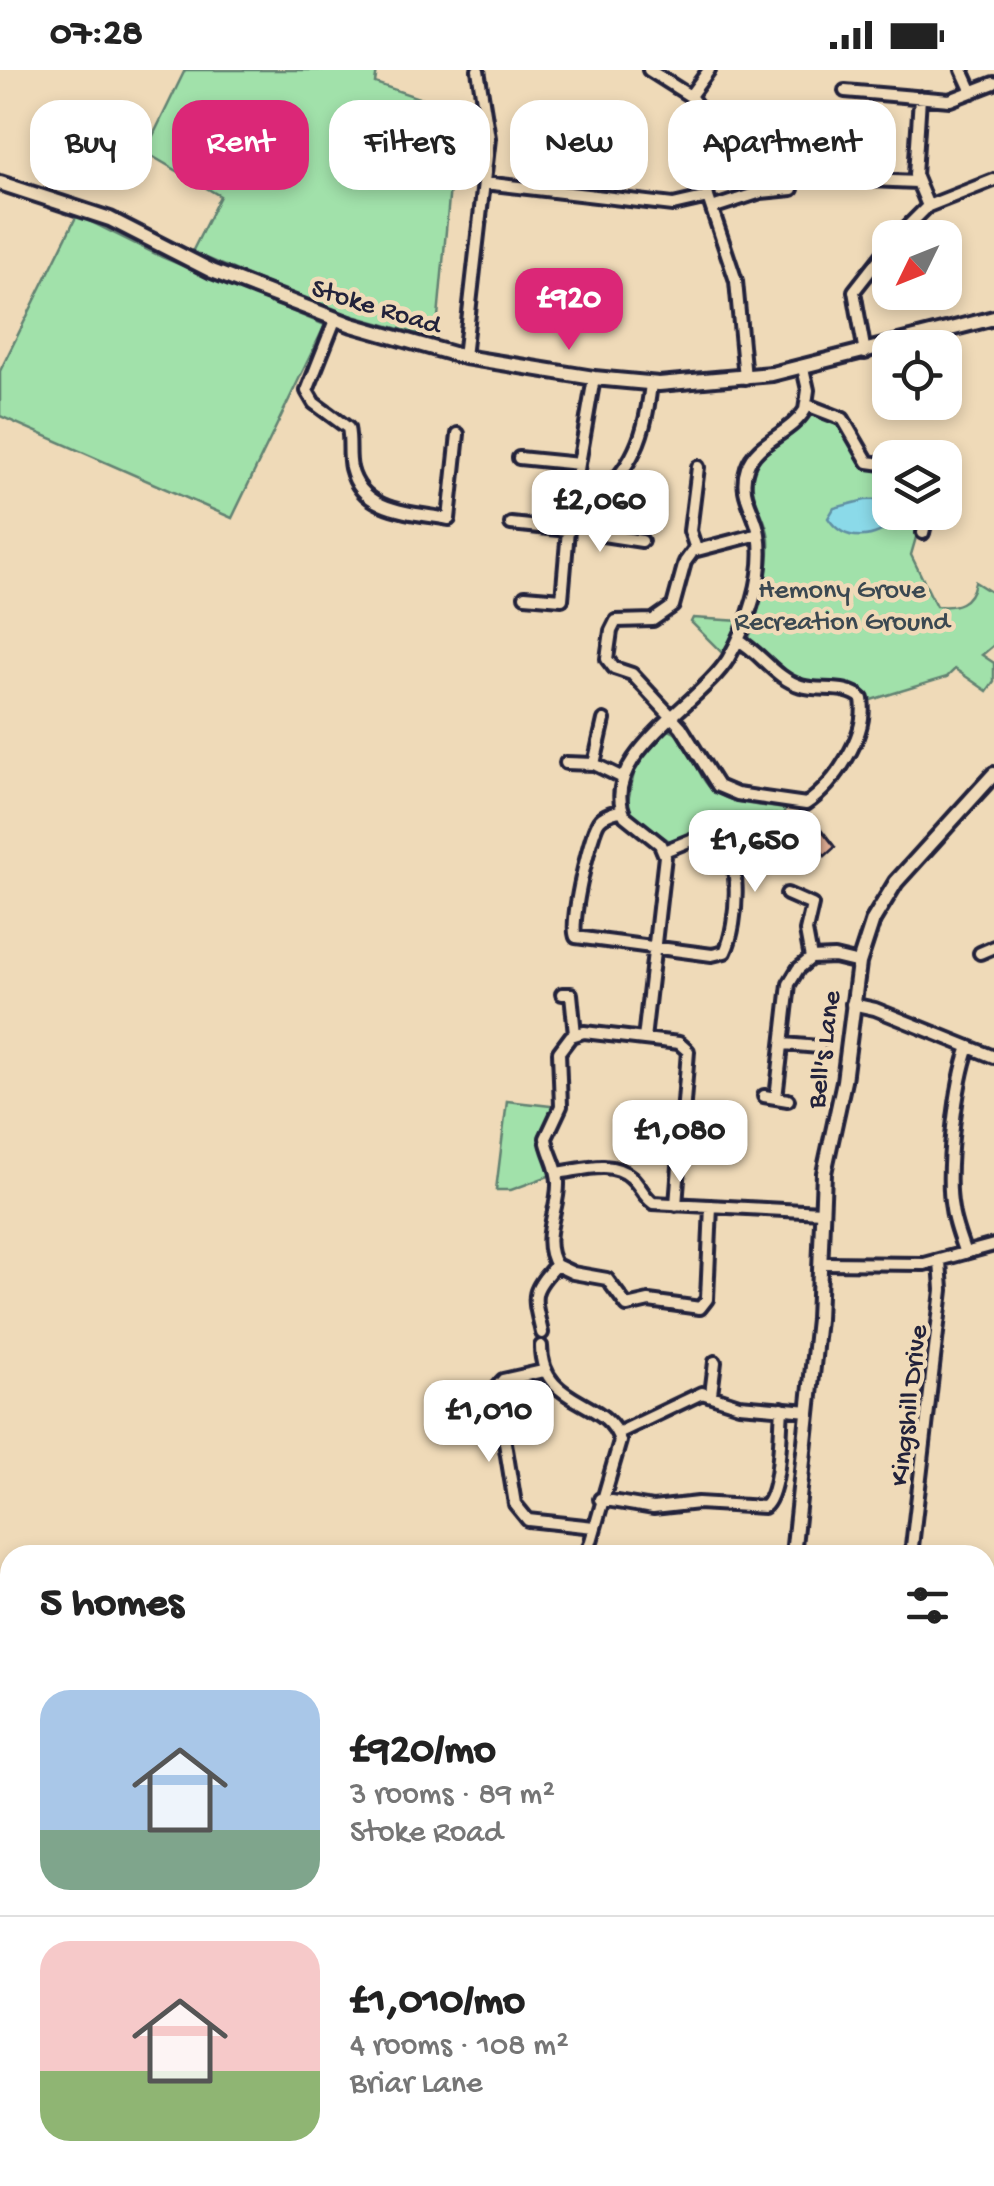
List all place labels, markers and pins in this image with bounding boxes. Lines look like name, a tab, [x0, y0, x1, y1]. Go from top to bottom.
pin: £920	[510, 268, 628, 353]
pin: £2,060	[519, 470, 681, 555]
pin: £1,650	[674, 810, 836, 895]
pin: £1,080	[599, 1100, 761, 1185]
pin: £1,010	[408, 1380, 570, 1465]

